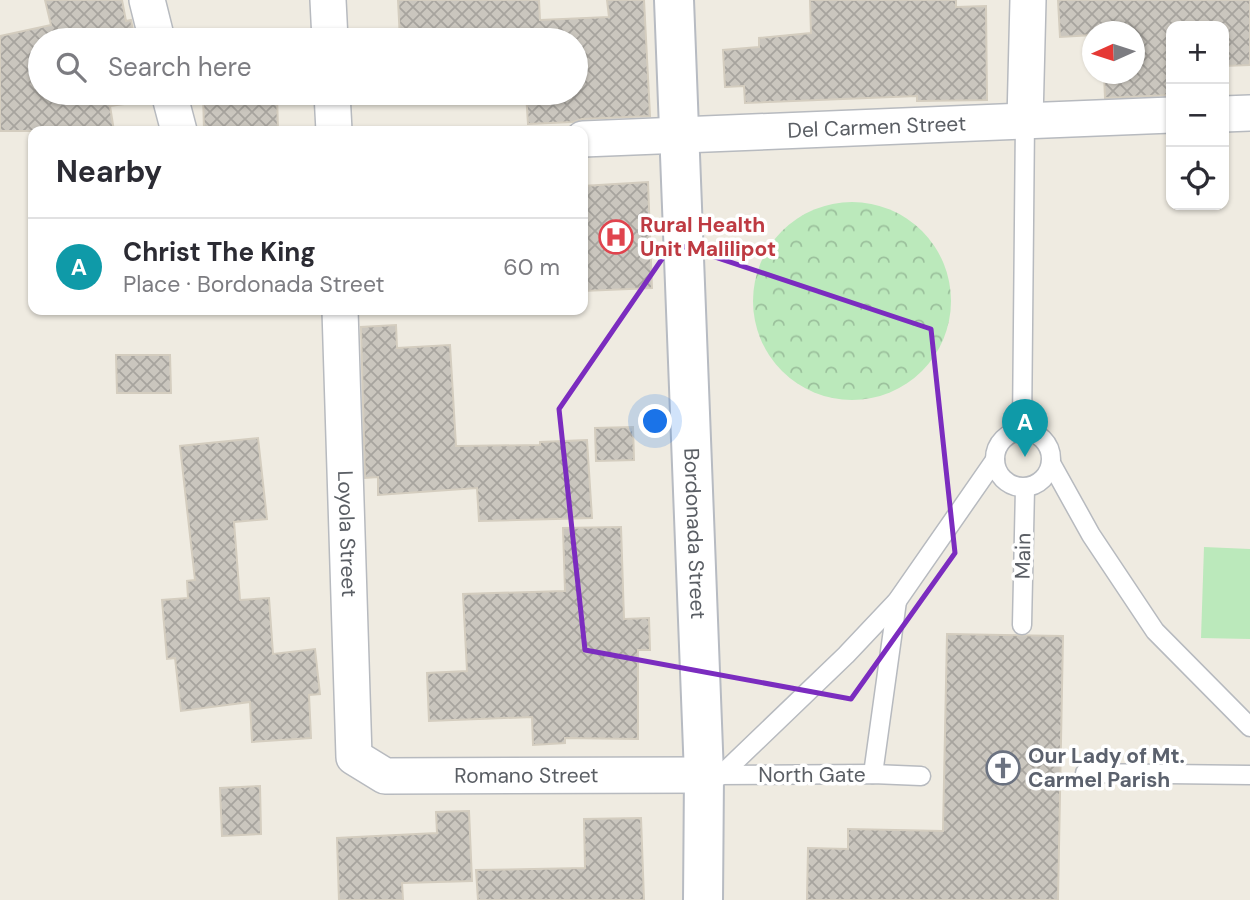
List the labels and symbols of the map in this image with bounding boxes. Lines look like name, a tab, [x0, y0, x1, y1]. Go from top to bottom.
north arrow	[1082, 21, 1145, 84]
street label: Del Carmen Street	[787, 109, 967, 145]
place label: Rural Health Unit Malilipot	[640, 211, 776, 263]
hospital icon: Rural Health Unit Malilipot	[597, 218, 635, 256]
pin: A	[1002, 399, 1048, 457]
your location	[638, 404, 672, 438]
street label: Bordonada Street	[677, 447, 712, 620]
street label: Loyola Street	[331, 470, 363, 598]
street label: Main	[1009, 533, 1037, 579]
place label: Our Lady of Mt. Carmel Parish	[1028, 742, 1185, 794]
church icon: Our Lady of Mt. Carmel Parish	[984, 749, 1022, 787]
street label: Romano Street	[454, 761, 599, 790]
street label: North Gate	[758, 761, 866, 789]

